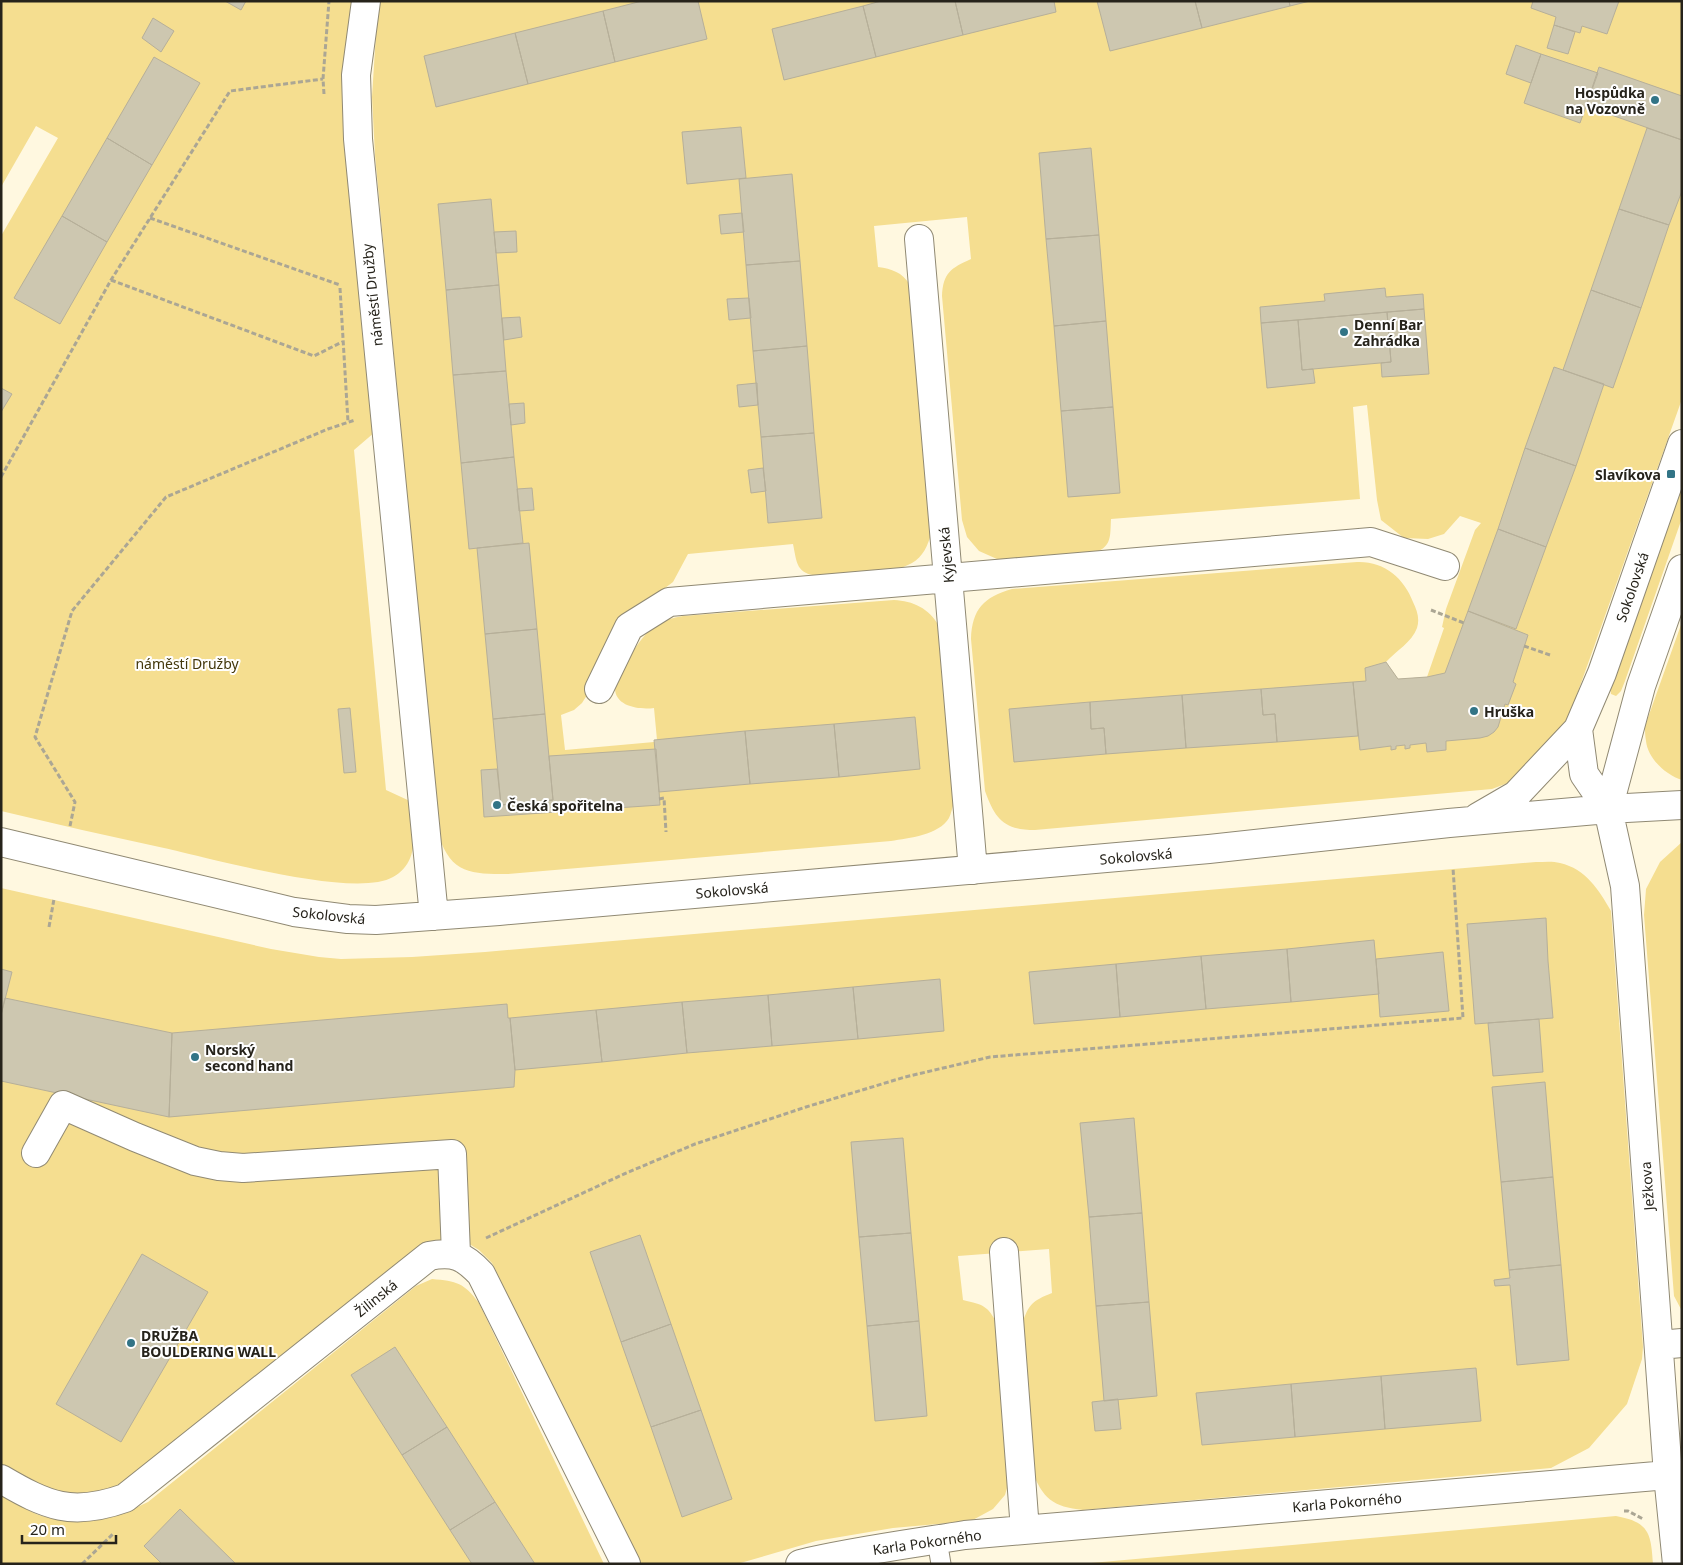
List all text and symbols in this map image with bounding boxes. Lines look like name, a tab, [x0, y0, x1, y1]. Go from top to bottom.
place label: Hospůdka na Vozovně	[1566, 83, 1645, 118]
marker: Hospůdka na Vozovně	[1649, 94, 1661, 106]
street label: náměstí Družby	[357, 242, 387, 347]
place label: Denní Bar Zahrádka	[1354, 315, 1423, 350]
marker: Denní Bar Zahrádka	[1338, 326, 1350, 338]
place label: Slavíkova	[1595, 465, 1661, 484]
marker: Slavíkova	[1665, 468, 1677, 480]
street label: Kyjevská	[934, 526, 958, 584]
street label: Sokolovská	[1611, 549, 1653, 625]
park label: náměstí Družby	[135, 654, 239, 673]
place label: Hruška	[1484, 702, 1534, 721]
marker: Hruška	[1468, 705, 1480, 717]
place label: Česká spořitelna	[507, 796, 623, 815]
marker: Česká spořitelna	[491, 799, 503, 811]
street label: Sokolovská	[1099, 843, 1173, 869]
street label: Sokolovská	[695, 877, 769, 903]
street label: Sokolovská	[292, 902, 366, 928]
place label: Norský second hand	[205, 1040, 293, 1075]
marker: Norský second hand	[189, 1051, 201, 1063]
street label: Ježkova	[1636, 1161, 1658, 1213]
street label: Žilinská	[351, 1275, 401, 1321]
place label: DRUŽBA BOULDERING WALL	[141, 1326, 276, 1361]
marker: DRUŽBA BOULDERING WALL	[125, 1337, 137, 1349]
street label: Karla Pokorného	[1292, 1488, 1402, 1516]
scale bar	[22, 1512, 116, 1544]
text: 20 m	[30, 1519, 65, 1539]
street label: Karla Pokorného	[871, 1525, 983, 1559]

